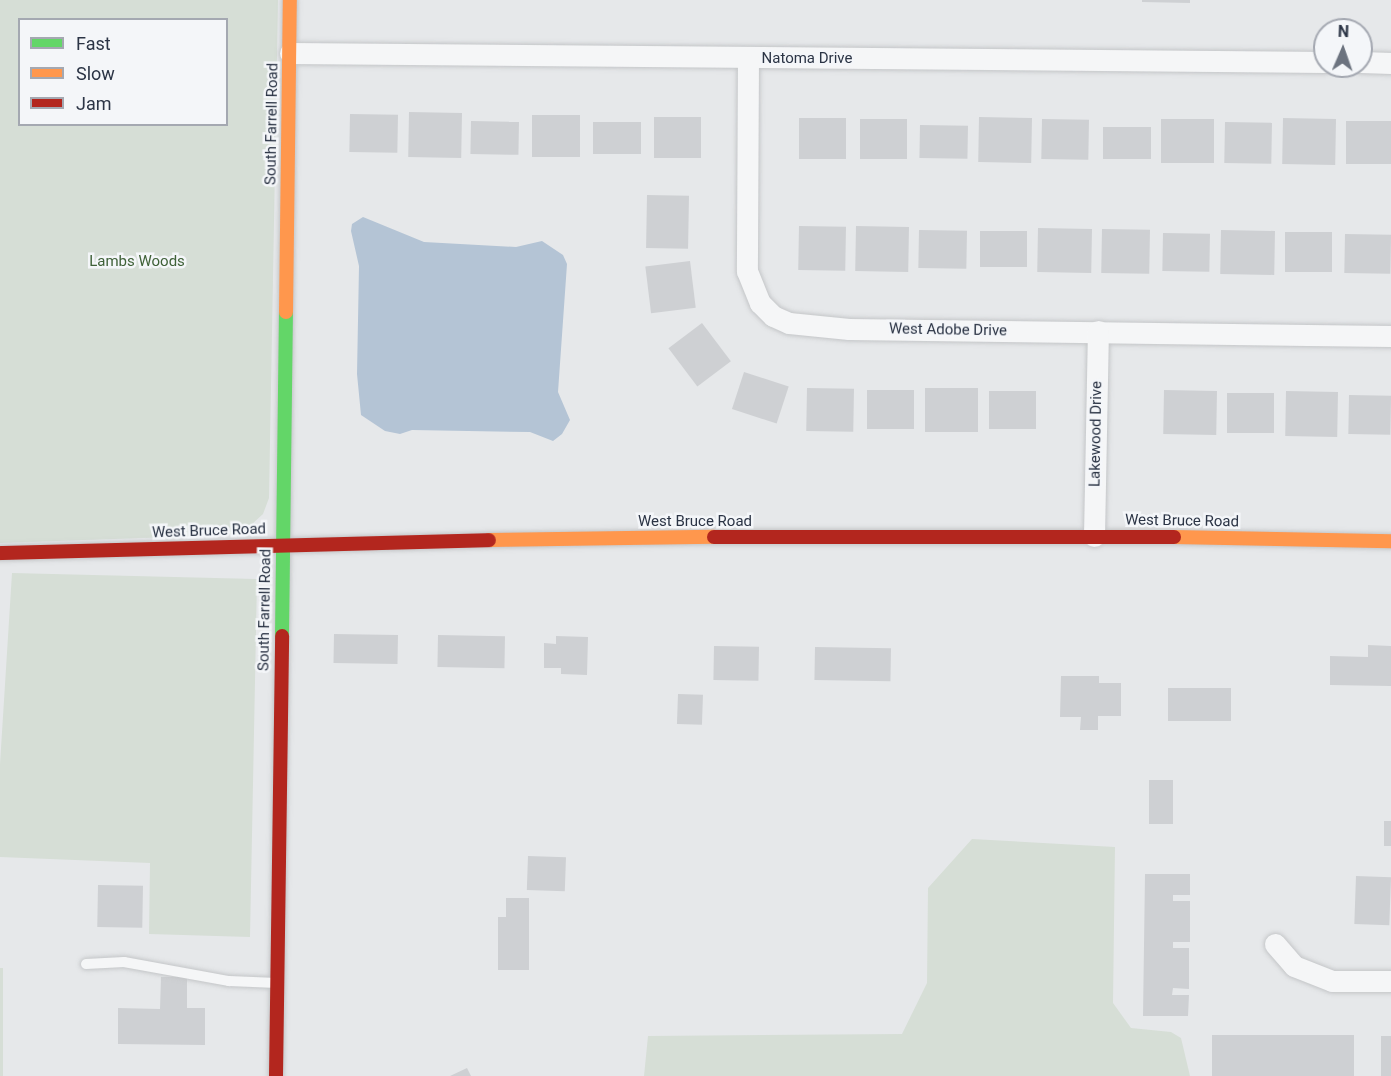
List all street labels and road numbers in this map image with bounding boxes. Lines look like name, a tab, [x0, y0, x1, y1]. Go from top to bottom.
street label: Natoma Drive	[762, 50, 852, 68]
street label: South Farrell Road	[262, 63, 282, 185]
street label: West Adobe Drive	[889, 320, 1007, 340]
street label: Lakewood Drive	[1086, 381, 1106, 487]
street label: West Bruce Road	[1125, 511, 1239, 531]
street label: West Bruce Road	[638, 513, 752, 531]
street label: West Bruce Road	[152, 520, 266, 542]
street label: South Farrell Road	[255, 549, 275, 671]

